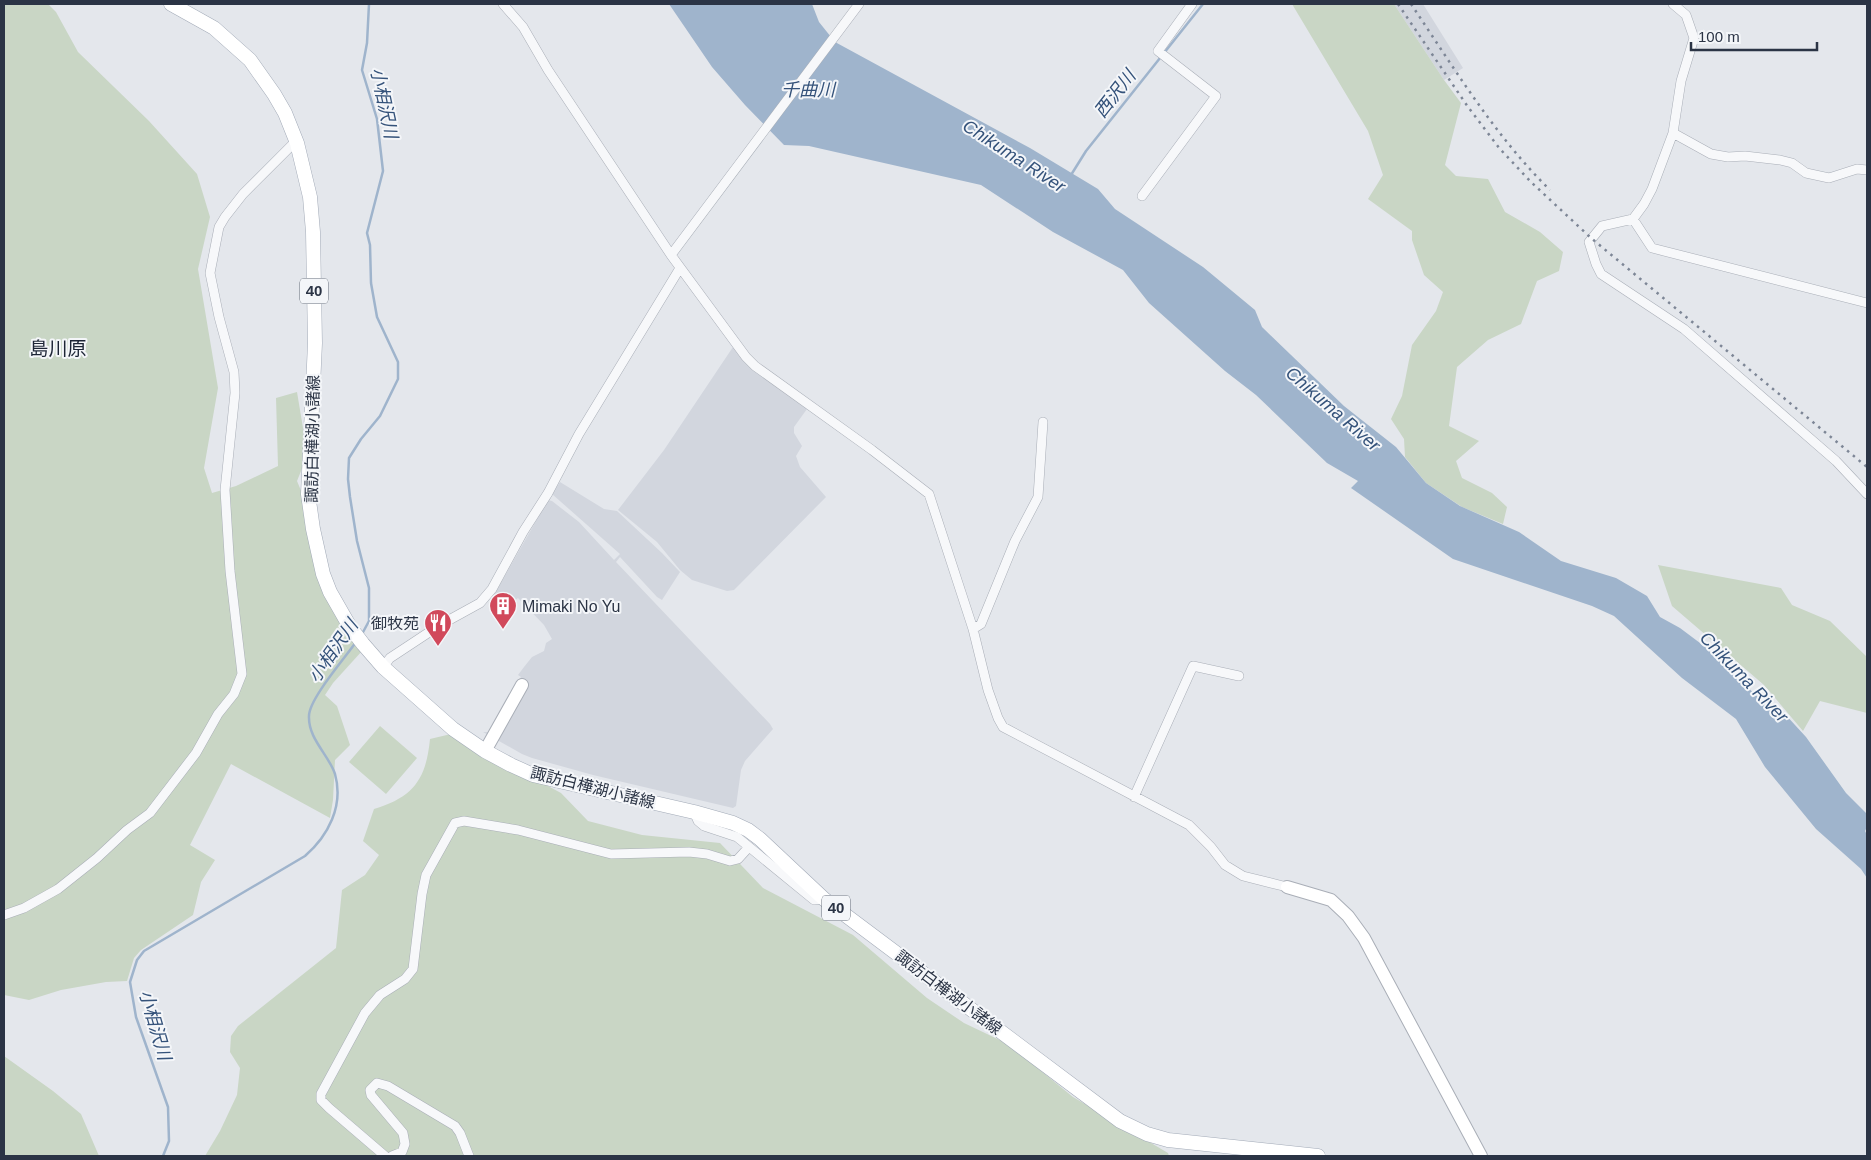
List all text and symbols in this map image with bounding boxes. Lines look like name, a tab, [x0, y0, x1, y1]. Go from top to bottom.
scale bar	[1691, 20, 1817, 52]
text: 100 m	[1698, 28, 1740, 45]
water label: 西沢川	[1090, 65, 1141, 121]
water label: 小相沢川	[367, 66, 402, 142]
water label: 千曲川	[781, 80, 837, 100]
water label: Chikuma River	[959, 115, 1070, 197]
road number: 40	[300, 278, 328, 304]
district label: 島川原	[29, 338, 87, 359]
water label: Chikuma River	[1282, 363, 1385, 456]
street label: 諏訪白樺湖小諸線	[303, 375, 322, 503]
building icon: Mimaki No Yu	[488, 591, 518, 630]
place label: Mimaki No Yu	[522, 598, 620, 615]
restaurant icon: 御牧苑	[423, 608, 453, 647]
water label: 小相沢川	[304, 614, 363, 686]
place label: 御牧苑	[371, 615, 419, 632]
water label: Chikuma River	[1696, 628, 1793, 727]
street label: 諏訪白樺湖小諸線	[529, 764, 657, 811]
road number: 40	[822, 896, 850, 920]
street label: 諏訪白樺湖小諸線	[892, 947, 1005, 1038]
water label: 小相沢川	[135, 988, 175, 1064]

